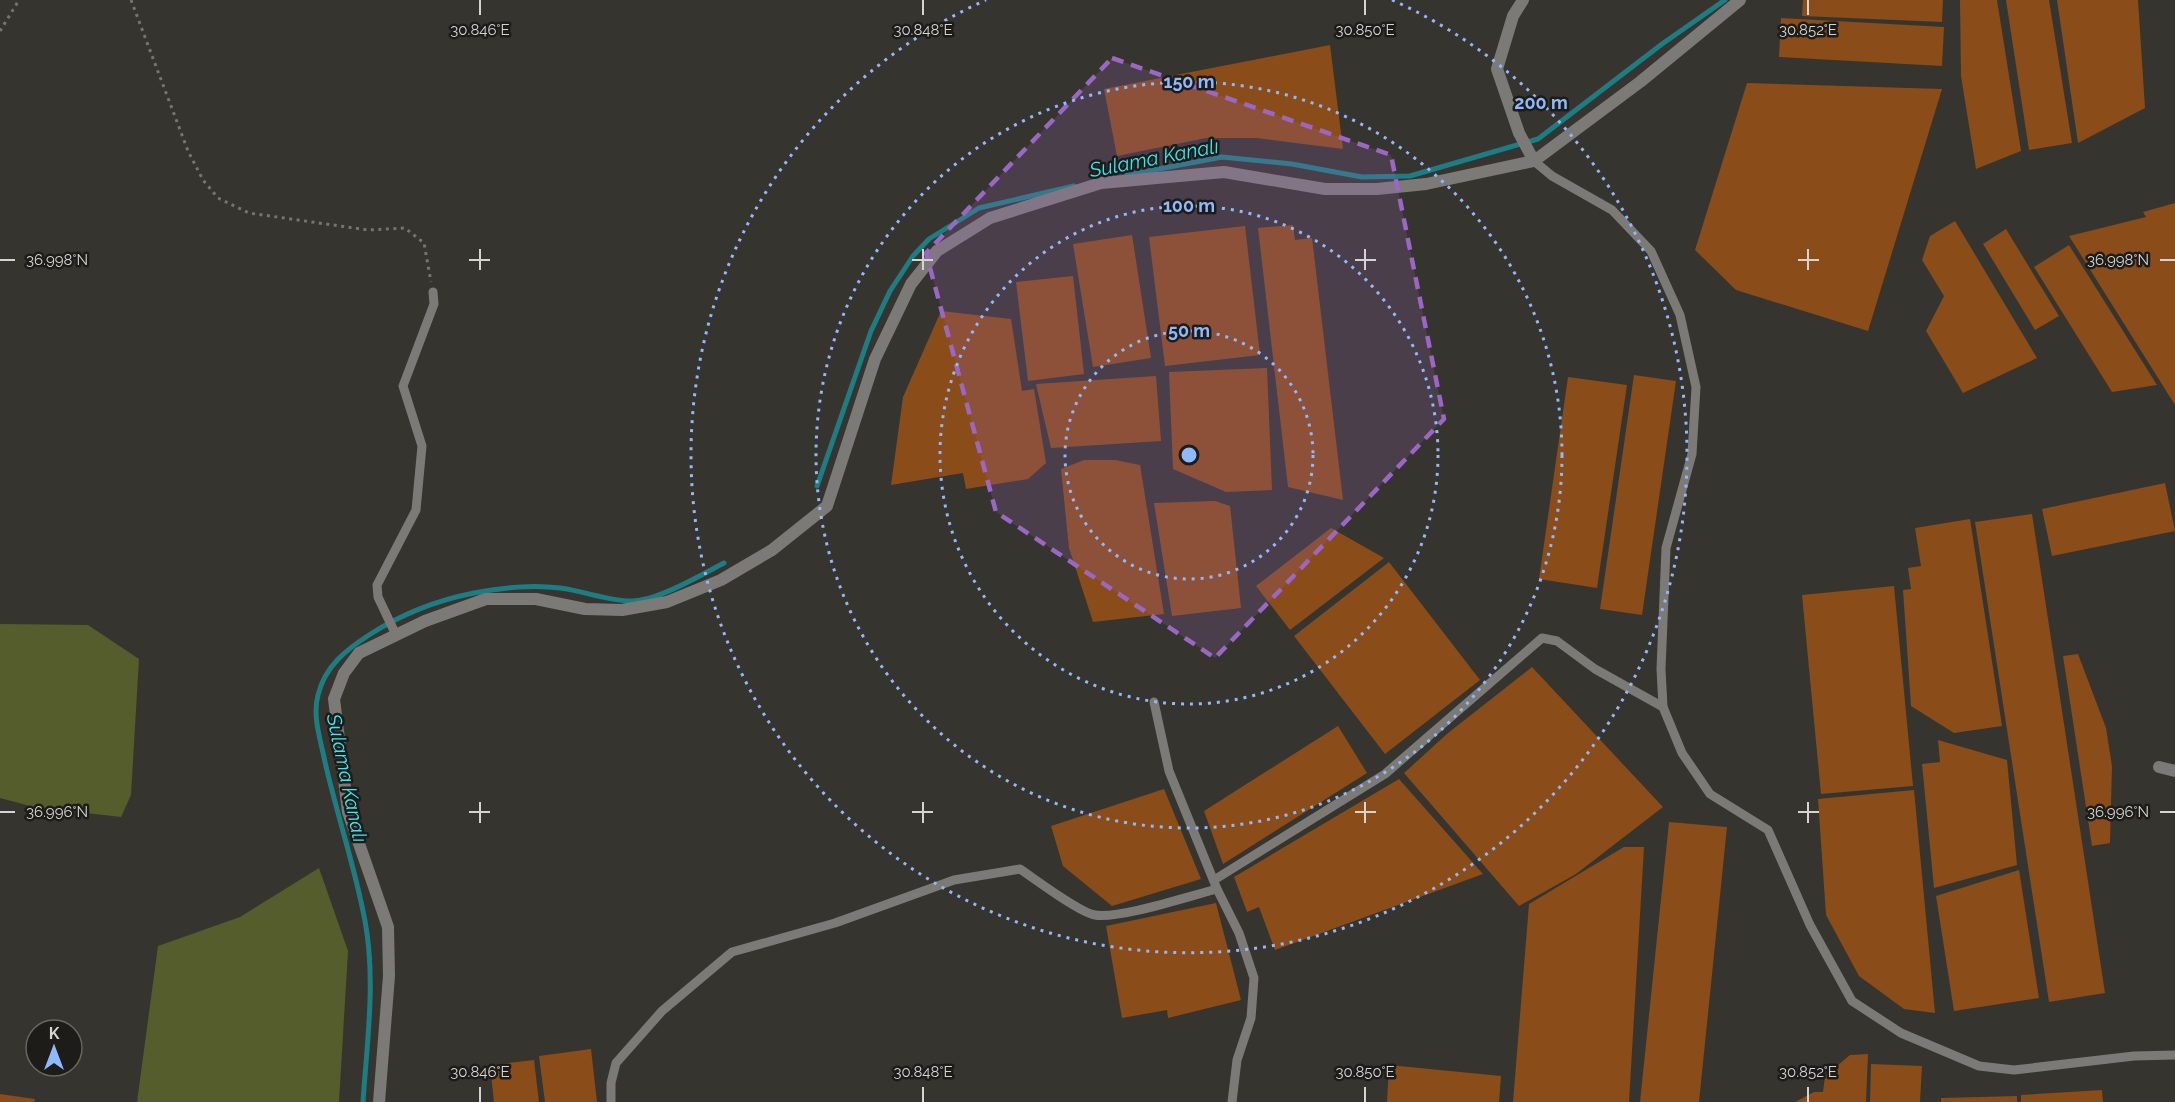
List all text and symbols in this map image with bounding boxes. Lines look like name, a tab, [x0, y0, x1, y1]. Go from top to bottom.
text: 30.846°E	[450, 21, 510, 39]
text: 30.848°E	[893, 21, 953, 39]
text: 30.850°E	[1335, 21, 1395, 39]
text: 30.852°E	[1779, 21, 1837, 39]
text: 150 m	[1164, 71, 1215, 92]
text: 200 m	[1514, 92, 1568, 113]
water label: Sulama Kanalı	[1086, 134, 1221, 182]
text: 100 m	[1163, 195, 1215, 216]
text: 36.998°N	[26, 251, 88, 269]
text: 36.998°N	[2087, 251, 2149, 269]
text: 50 m	[1168, 320, 1210, 341]
centre of rings	[1179, 445, 1199, 465]
water label: Sulama Kanalı	[321, 710, 372, 845]
text: 36.996°N	[26, 803, 88, 821]
text: 36.996°N	[2087, 803, 2149, 821]
north arrow	[24, 1018, 84, 1078]
text: K	[49, 1024, 60, 1043]
text: 30.846°E	[450, 1063, 510, 1081]
text: 30.848°E	[893, 1063, 953, 1081]
text: 30.850°E	[1335, 1063, 1395, 1081]
text: 30.852°E	[1779, 1063, 1837, 1081]

